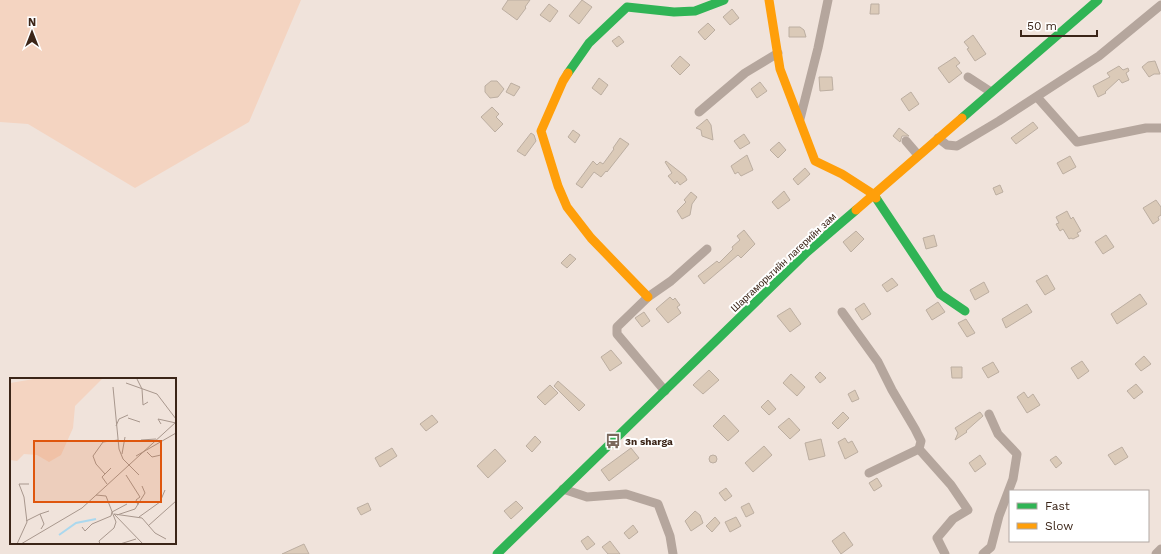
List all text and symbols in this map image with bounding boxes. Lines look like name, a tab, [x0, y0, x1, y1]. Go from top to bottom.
north arrow	[12, 12, 52, 52]
scale bar	[1021, 12, 1097, 38]
text: N	[28, 16, 36, 29]
text: 50 m	[1027, 19, 1057, 33]
street label: Шаргаморьтийн лагерийн зам	[729, 211, 838, 314]
inset map	[10, 378, 176, 544]
bus stop icon: 3n sharga	[604, 432, 622, 450]
place label: 3n sharga	[625, 436, 673, 447]
legend	[1009, 490, 1149, 542]
text: Fast	[1045, 499, 1070, 513]
text: Slow	[1045, 519, 1073, 533]

